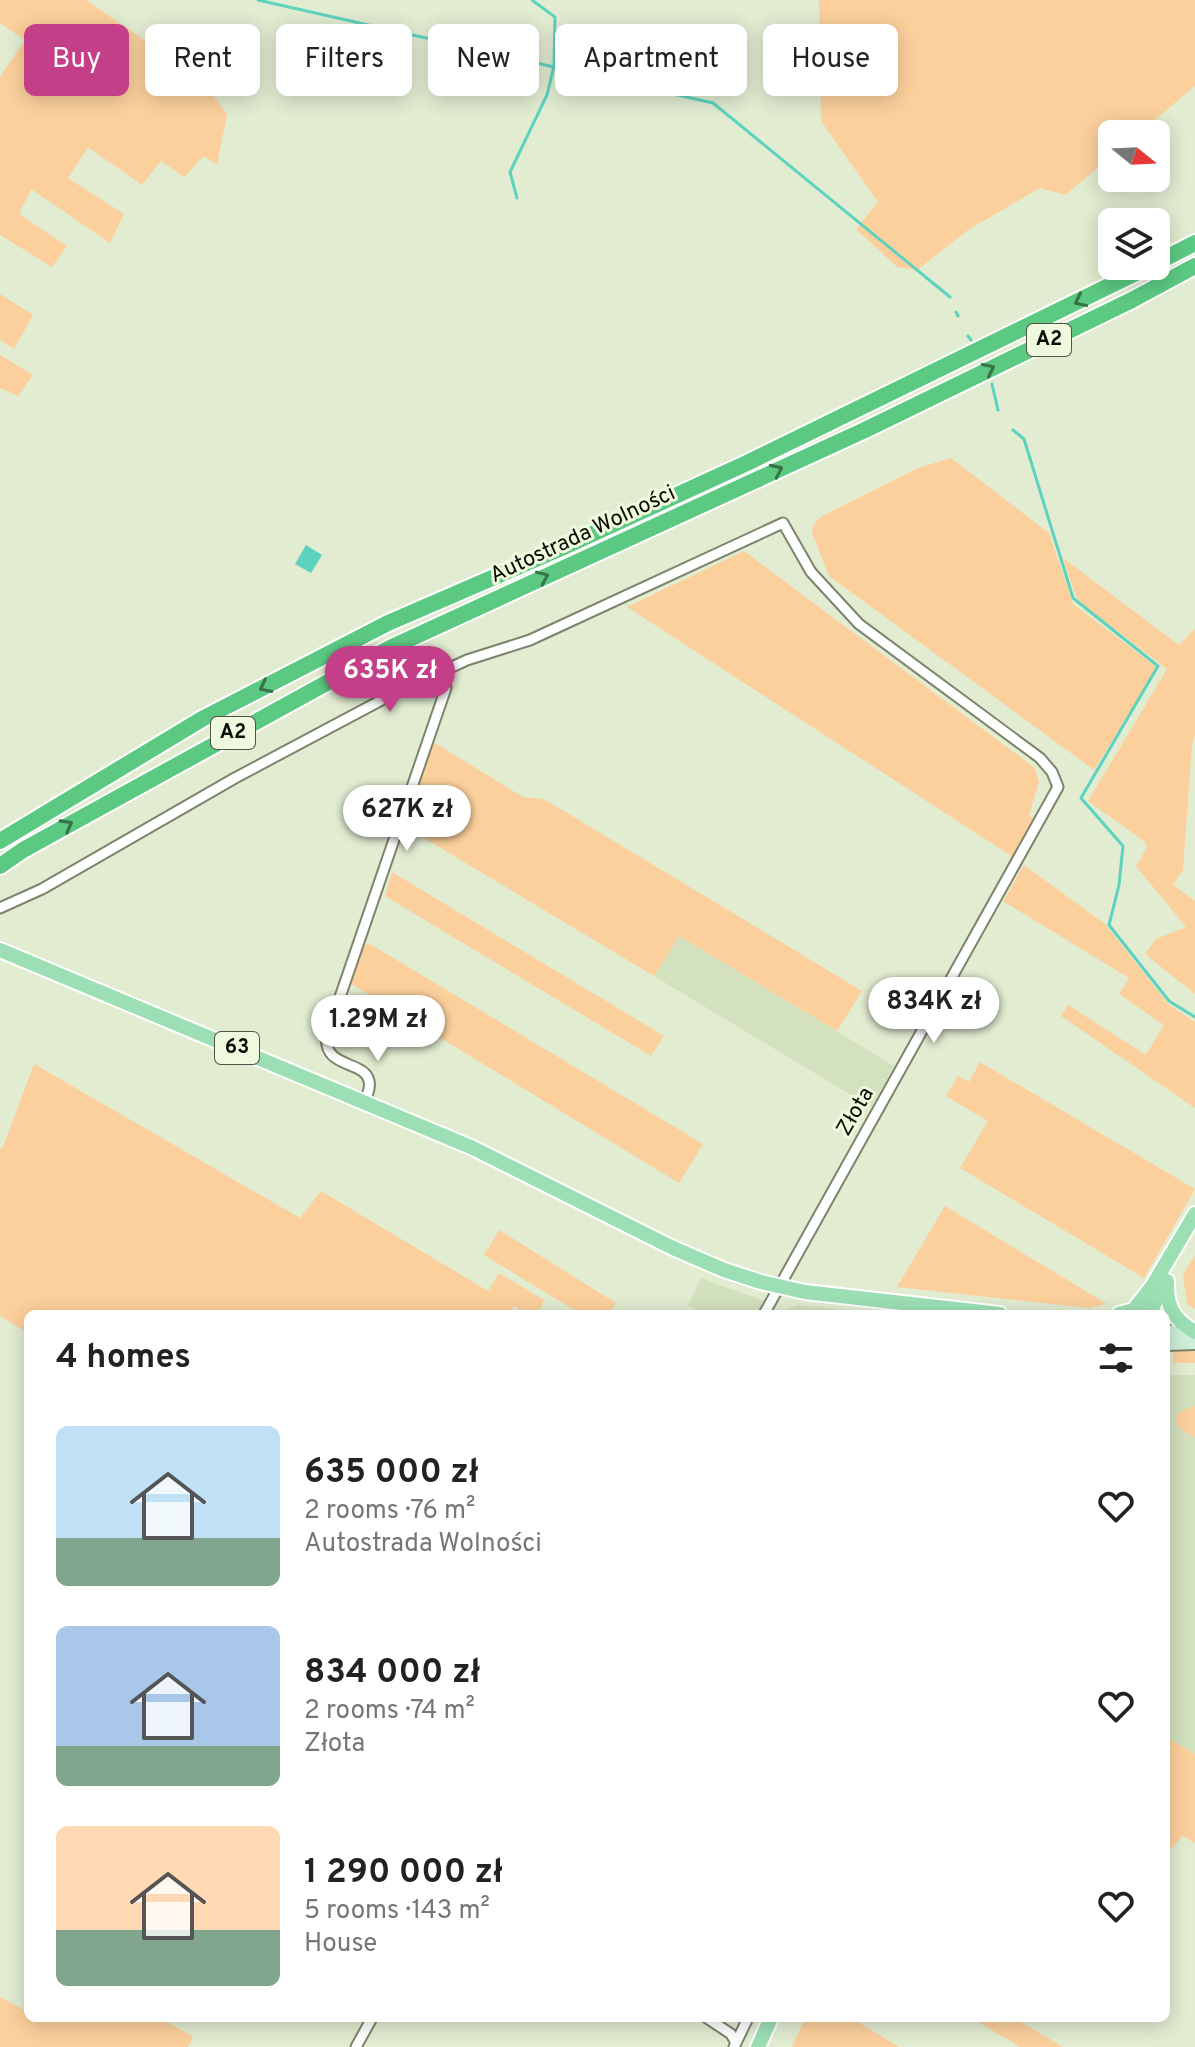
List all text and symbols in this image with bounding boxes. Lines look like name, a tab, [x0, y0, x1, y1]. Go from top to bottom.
chip: Buy	[24, 24, 129, 96]
chip: Rent	[145, 24, 260, 96]
chip: Filters	[276, 24, 412, 96]
chip: New	[428, 24, 539, 96]
chip: Apartment	[555, 24, 747, 96]
chip: House	[763, 24, 898, 96]
north arrow	[1098, 120, 1170, 192]
map controls	[1098, 120, 1170, 280]
button: layers	[1098, 208, 1170, 280]
one-way arrow	[1074, 292, 1089, 307]
road number: A2	[1027, 324, 1071, 356]
one-way arrow	[980, 363, 995, 379]
one-way arrow	[769, 464, 783, 480]
street label: Autostrada Wolności	[486, 480, 680, 590]
one-way arrow	[535, 571, 549, 587]
pin: 635K zł	[316, 646, 464, 714]
text: 635K zł	[343, 655, 437, 688]
one-way arrow	[258, 677, 273, 692]
road number: A2	[211, 717, 255, 749]
pin: 627K zł	[333, 785, 481, 853]
text: 627K zł	[361, 794, 453, 827]
one-way arrow	[59, 820, 73, 835]
pin: 834K zł	[860, 977, 1008, 1045]
text: 834K zł	[886, 986, 982, 1019]
pin: 1.29M zł	[295, 995, 461, 1063]
text: 1.29M zł	[329, 1004, 427, 1037]
road number: 63	[215, 1032, 259, 1064]
street label: Złota	[831, 1083, 881, 1141]
icon: filters	[1094, 1336, 1138, 1380]
text: 4 homes	[56, 1337, 191, 1380]
text: 635 000 zł	[304, 1452, 479, 1495]
icon: home	[120, 1458, 216, 1554]
icon: heart	[1094, 1484, 1138, 1528]
text: 2 rooms · 76 m²	[304, 1495, 476, 1528]
text: Autostrada Wolności	[304, 1528, 542, 1561]
text: 834 000 zł	[304, 1652, 480, 1695]
icon: home	[120, 1658, 216, 1754]
icon: heart	[1094, 1684, 1138, 1728]
text: 2 rooms · 74 m²	[304, 1695, 475, 1728]
text: Złota	[304, 1728, 365, 1761]
text: 1 290 000 zł	[304, 1852, 503, 1895]
icon: home	[120, 1858, 216, 1954]
icon: heart	[1094, 1884, 1138, 1928]
text: 5 rooms · 143 m²	[304, 1895, 490, 1928]
text: House	[304, 1928, 377, 1961]

